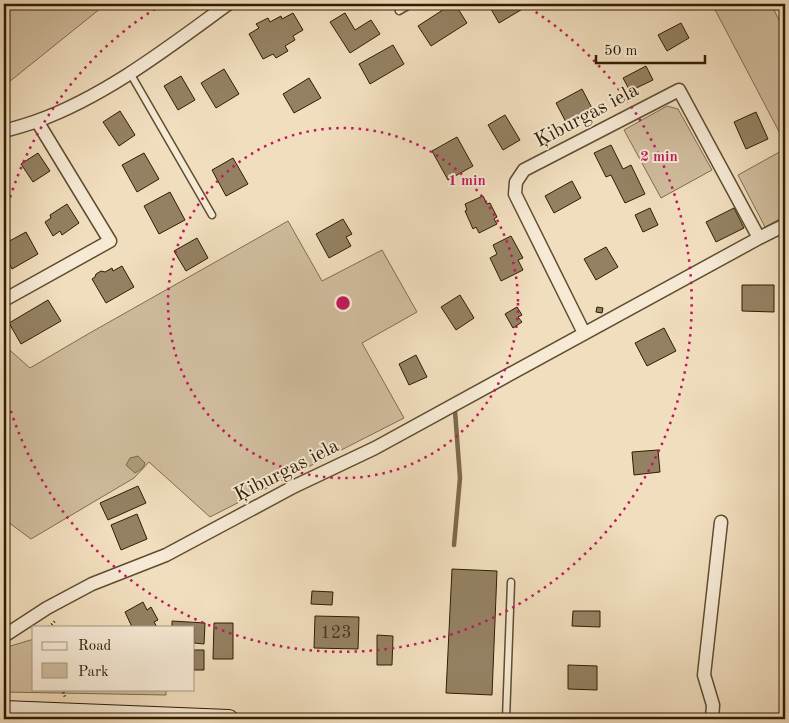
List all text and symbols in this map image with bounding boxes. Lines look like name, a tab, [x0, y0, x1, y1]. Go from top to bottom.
scale bar	[596, 32, 705, 64]
text: 50 m	[604, 44, 638, 59]
street label: Ķiburgas iela	[532, 80, 642, 152]
text: 2 min	[640, 150, 678, 165]
text: 1 min	[448, 174, 486, 189]
centre of rings	[334, 294, 352, 312]
street label: Ķiburgas iela	[231, 436, 343, 506]
house number: 123	[320, 624, 352, 642]
legend	[32, 626, 195, 690]
text: Road	[78, 639, 112, 654]
text: Park	[78, 665, 109, 680]

